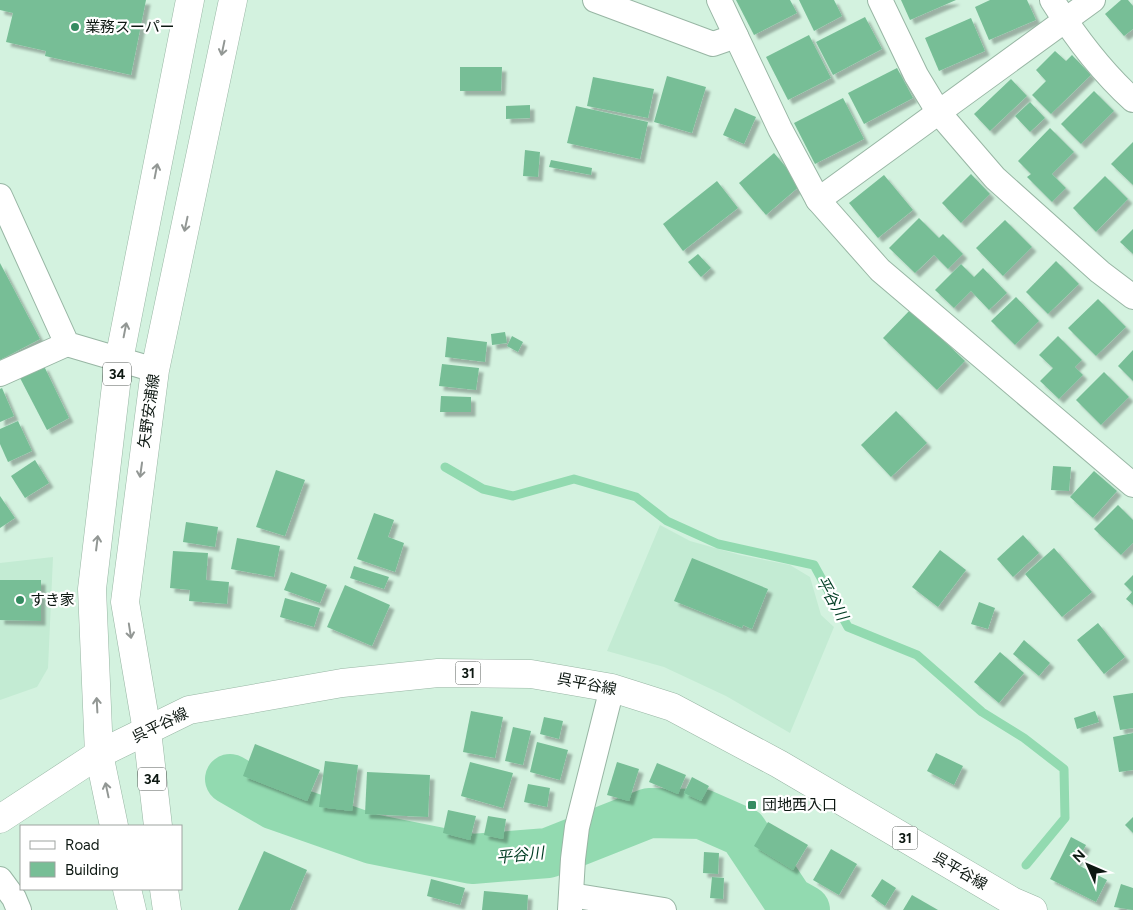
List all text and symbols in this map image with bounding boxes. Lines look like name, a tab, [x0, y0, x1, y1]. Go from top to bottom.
place label: 業務スーパー	[85, 18, 175, 36]
marker: 業務スーパー	[69, 21, 81, 33]
one-way arrow	[218, 39, 227, 55]
one-way arrow	[152, 163, 162, 179]
one-way arrow	[181, 215, 190, 231]
one-way arrow	[121, 323, 130, 339]
road number: 34	[103, 362, 131, 386]
street label: 矢野安浦線	[135, 373, 163, 449]
one-way arrow	[136, 461, 146, 477]
one-way arrow	[92, 536, 102, 552]
water label: 平谷川	[812, 572, 853, 625]
place label: すき家	[30, 591, 75, 609]
marker: すき家	[14, 594, 26, 606]
one-way arrow	[125, 622, 135, 638]
road number: 31	[456, 661, 480, 684]
street label: 呉平谷線	[556, 669, 618, 699]
one-way arrow	[92, 698, 102, 714]
street label: 呉平谷線	[129, 704, 191, 746]
road number: 34	[138, 768, 166, 791]
one-way arrow	[102, 783, 111, 799]
place label: 団地西入口	[762, 796, 837, 814]
marker: 団地西入口	[746, 799, 758, 811]
legend	[20, 825, 182, 890]
road number: 31	[892, 826, 918, 850]
text: Road	[65, 836, 100, 854]
north arrow	[1063, 840, 1113, 890]
water label: 平谷川	[495, 843, 547, 867]
text: N	[1069, 846, 1089, 866]
street label: 呉平谷線	[930, 848, 990, 894]
text: Building	[65, 861, 119, 879]

